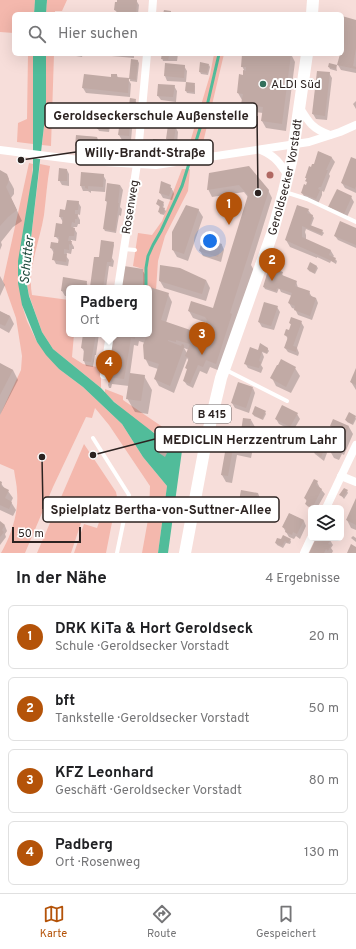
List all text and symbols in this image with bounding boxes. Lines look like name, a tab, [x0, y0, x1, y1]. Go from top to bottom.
search box	[12, 12, 344, 56]
icon: search	[26, 23, 48, 45]
text: Hier suchen	[58, 25, 138, 44]
place label: ALDI Süd	[271, 77, 321, 93]
marker: ALDI Süd	[258, 79, 268, 89]
callout: Geroldseckerschule Außenstelle	[45, 103, 257, 128]
text: Geroldseckerschule Außenstelle	[53, 109, 249, 125]
street label: Geroldsecker Vorstadt	[265, 118, 307, 237]
callout: Willy-Brandt-Straße	[76, 140, 213, 165]
text: Willy-Brandt-Straße	[84, 146, 206, 162]
street label: Rosenweg	[119, 179, 143, 236]
pin: 1	[216, 192, 242, 225]
your location	[200, 231, 220, 251]
water label: Schutter	[18, 234, 39, 285]
pin: 2	[259, 248, 285, 281]
popup	[66, 285, 152, 337]
text: Padberg	[80, 294, 138, 313]
text: Ort	[80, 313, 100, 329]
pin: 3	[189, 322, 215, 355]
pin: 4	[96, 350, 122, 383]
road number: B 415	[193, 405, 231, 423]
callout: MEDICLIN Herzzentrum Lahr	[155, 427, 345, 452]
text: MEDICLIN Herzzentrum Lahr	[163, 433, 338, 449]
callout: Spielplatz Bertha-von-Suttner-Allee	[43, 497, 279, 522]
text: Spielplatz Bertha-von-Suttner-Allee	[51, 503, 271, 519]
map controls	[308, 505, 344, 541]
button: layers	[308, 505, 344, 541]
scale bar	[12, 525, 81, 544]
text: 50 m	[18, 527, 44, 541]
text: In der Nähe	[16, 568, 107, 590]
text: 4 Ergebnisse	[265, 571, 340, 587]
text: DRK KiTa & Hort Geroldseck	[55, 620, 253, 639]
text: 1	[27, 629, 33, 645]
text: 20 m	[309, 629, 339, 645]
text: Schule · Geroldsecker Vorstadt	[55, 639, 229, 655]
text: bft	[55, 692, 75, 711]
text: 2	[26, 701, 34, 717]
text: 50 m	[309, 701, 339, 717]
text: Tankstelle · Geroldsecker Vorstadt	[55, 711, 249, 727]
text: KFZ Leonhard	[55, 764, 154, 783]
text: 3	[26, 773, 34, 789]
text: 80 m	[309, 773, 339, 789]
text: Geschäft · Geroldsecker Vorstadt	[55, 783, 242, 799]
text: Padberg	[55, 836, 113, 855]
text: 4	[26, 845, 34, 861]
text: 130 m	[304, 845, 339, 861]
text: Ort · Rosenweg	[55, 855, 140, 871]
tab: Karte	[40, 903, 67, 941]
tab: Route	[147, 903, 176, 941]
tab: Gespeichert	[256, 903, 316, 941]

